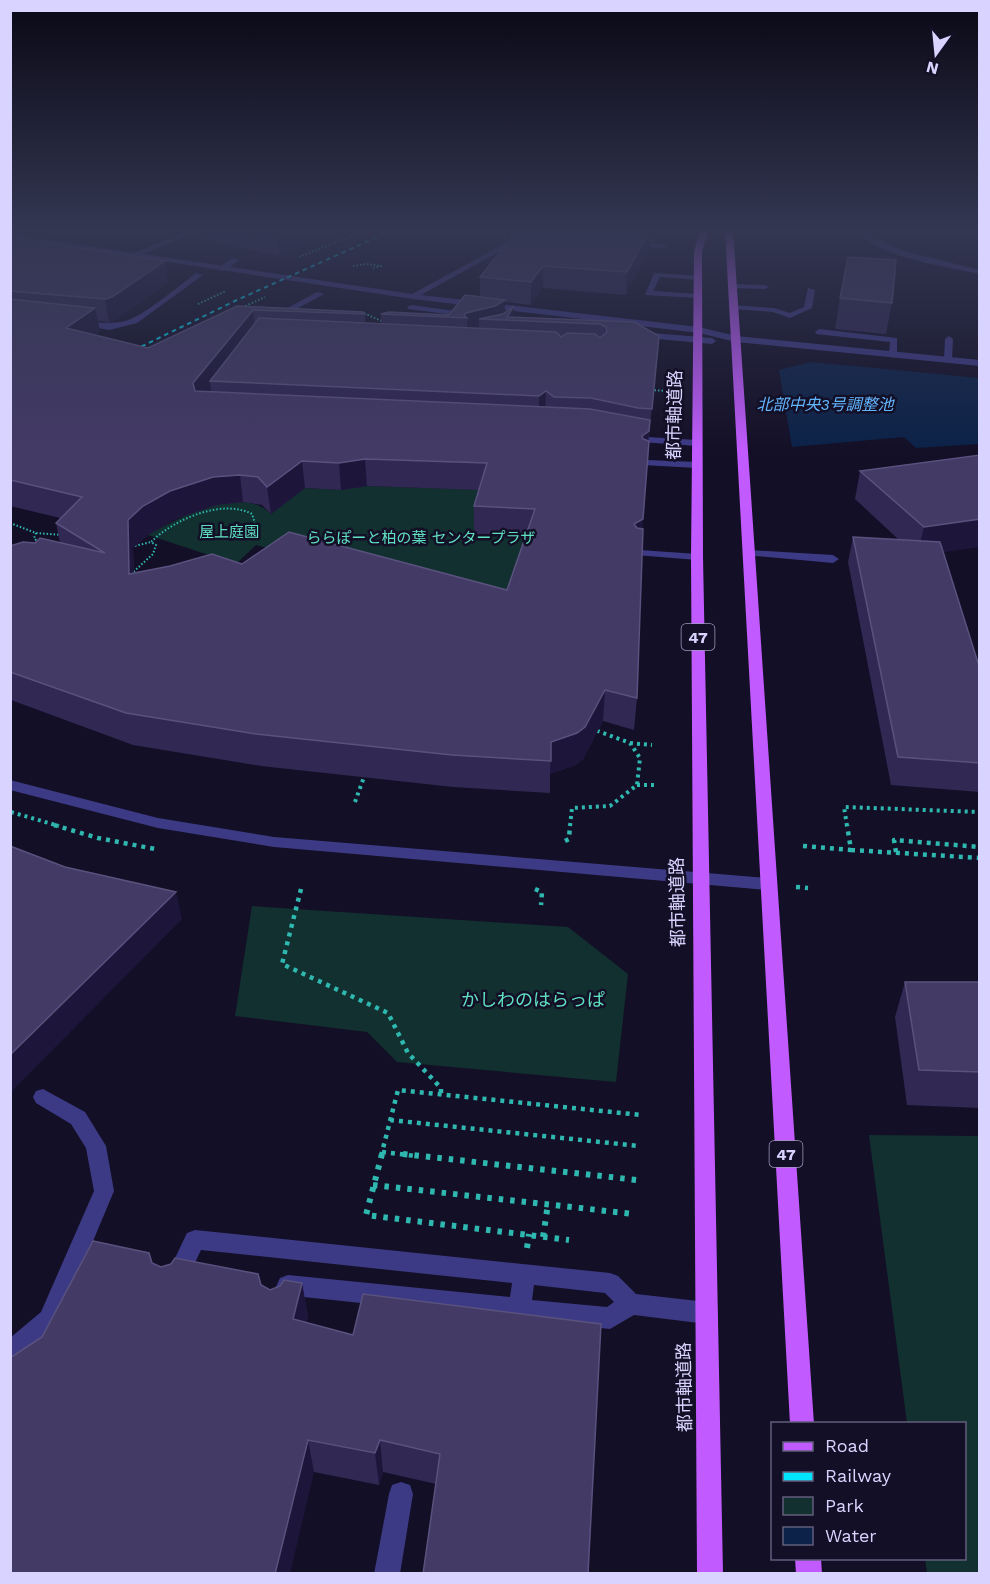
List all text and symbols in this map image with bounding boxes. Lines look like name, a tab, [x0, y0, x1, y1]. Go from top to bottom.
north arrow	[906, 24, 966, 84]
text: N	[924, 57, 940, 79]
street label: 都市軸道路	[663, 370, 685, 460]
water label: 北部中央3号調整池	[756, 395, 896, 414]
park label: 屋上庭園	[199, 523, 259, 541]
park label: ららぽーと柏の葉 センタープラザ	[306, 529, 536, 547]
road number: 47	[682, 624, 714, 650]
street label: 都市軸道路	[666, 857, 688, 947]
park label: かしわのはらっぱ	[461, 989, 605, 1010]
road number: 47	[770, 1141, 802, 1167]
street label: 都市軸道路	[673, 1342, 695, 1432]
legend	[771, 1422, 966, 1560]
text: Road	[825, 1435, 869, 1456]
text: Railway	[825, 1465, 892, 1486]
text: Park	[825, 1495, 864, 1516]
text: Water	[825, 1525, 877, 1546]

